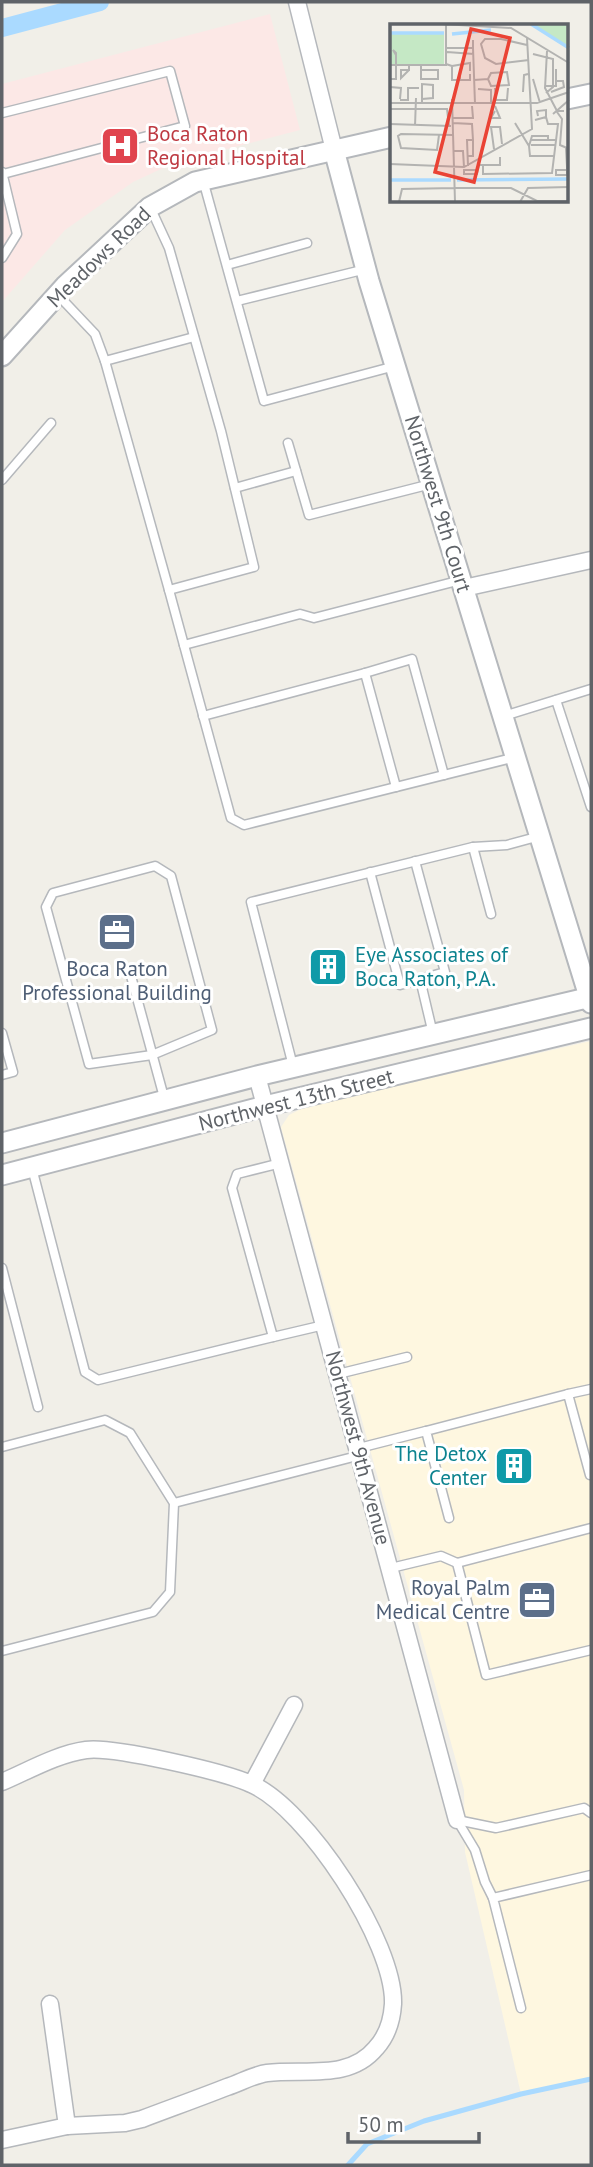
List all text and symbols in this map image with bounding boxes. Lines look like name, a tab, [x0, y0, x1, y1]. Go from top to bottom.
inset map	[390, 24, 568, 203]
place label: Boca Raton Regional Hospital	[147, 120, 306, 171]
hospital icon: Boca Raton Regional Hospital	[99, 125, 141, 167]
street label: Meadows Road	[41, 200, 156, 313]
street label: Northwest 9th Court	[399, 412, 478, 596]
office icon: Boca Raton Professional Building	[96, 911, 138, 953]
place label: Eye Associates of Boca Raton, P.A.	[355, 941, 509, 992]
building icon: Eye Associates of Boca Raton, P.A.	[307, 946, 349, 988]
place label: Boca Raton Professional Building	[22, 955, 212, 1006]
street label: Northwest 13th Street	[196, 1062, 396, 1137]
street label: Northwest 9th Avenue	[320, 1348, 397, 1548]
place label: The Detox Center	[395, 1440, 487, 1491]
building icon: The Detox Center	[493, 1445, 535, 1487]
place label: Royal Palm Medical Centre	[376, 1574, 510, 1625]
office icon: Royal Palm Medical Centre	[516, 1579, 558, 1621]
scale bar	[348, 2100, 479, 2144]
text: 50 m	[358, 2111, 404, 2138]

